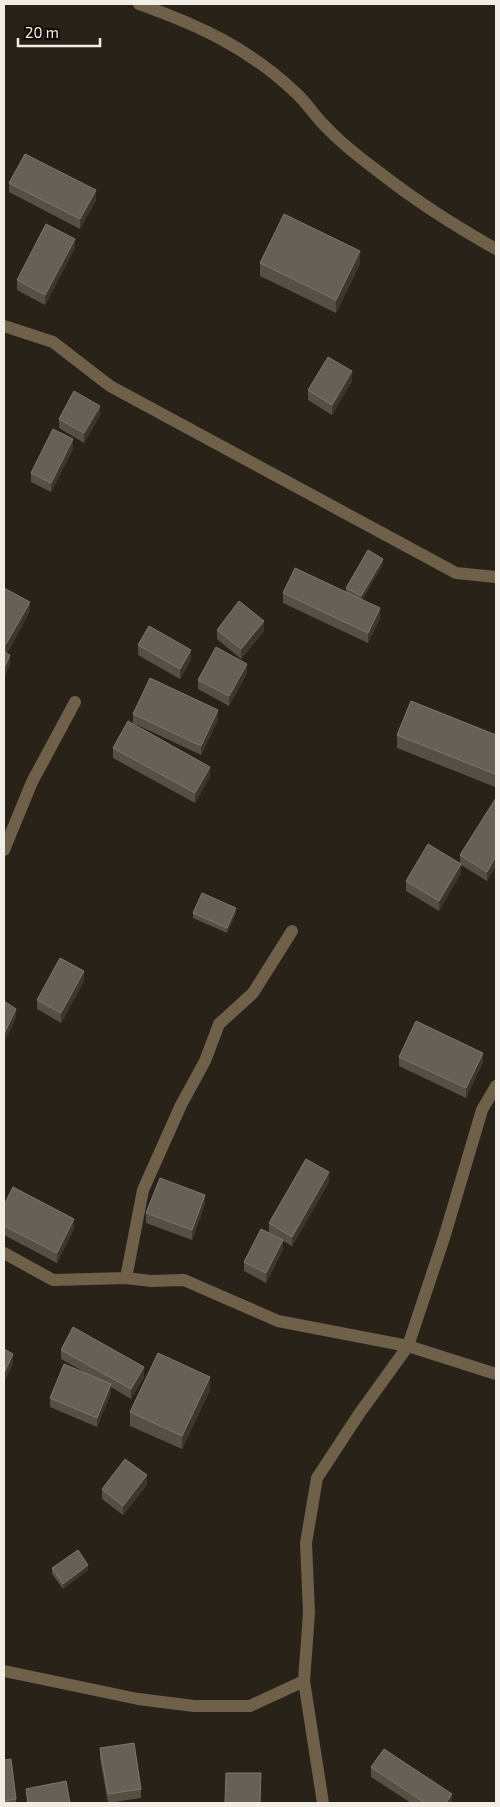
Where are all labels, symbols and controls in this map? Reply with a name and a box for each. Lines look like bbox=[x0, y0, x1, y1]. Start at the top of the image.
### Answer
scale bar bbox=[18, 15, 100, 47]
text: 20 m bbox=[25, 23, 59, 41]

